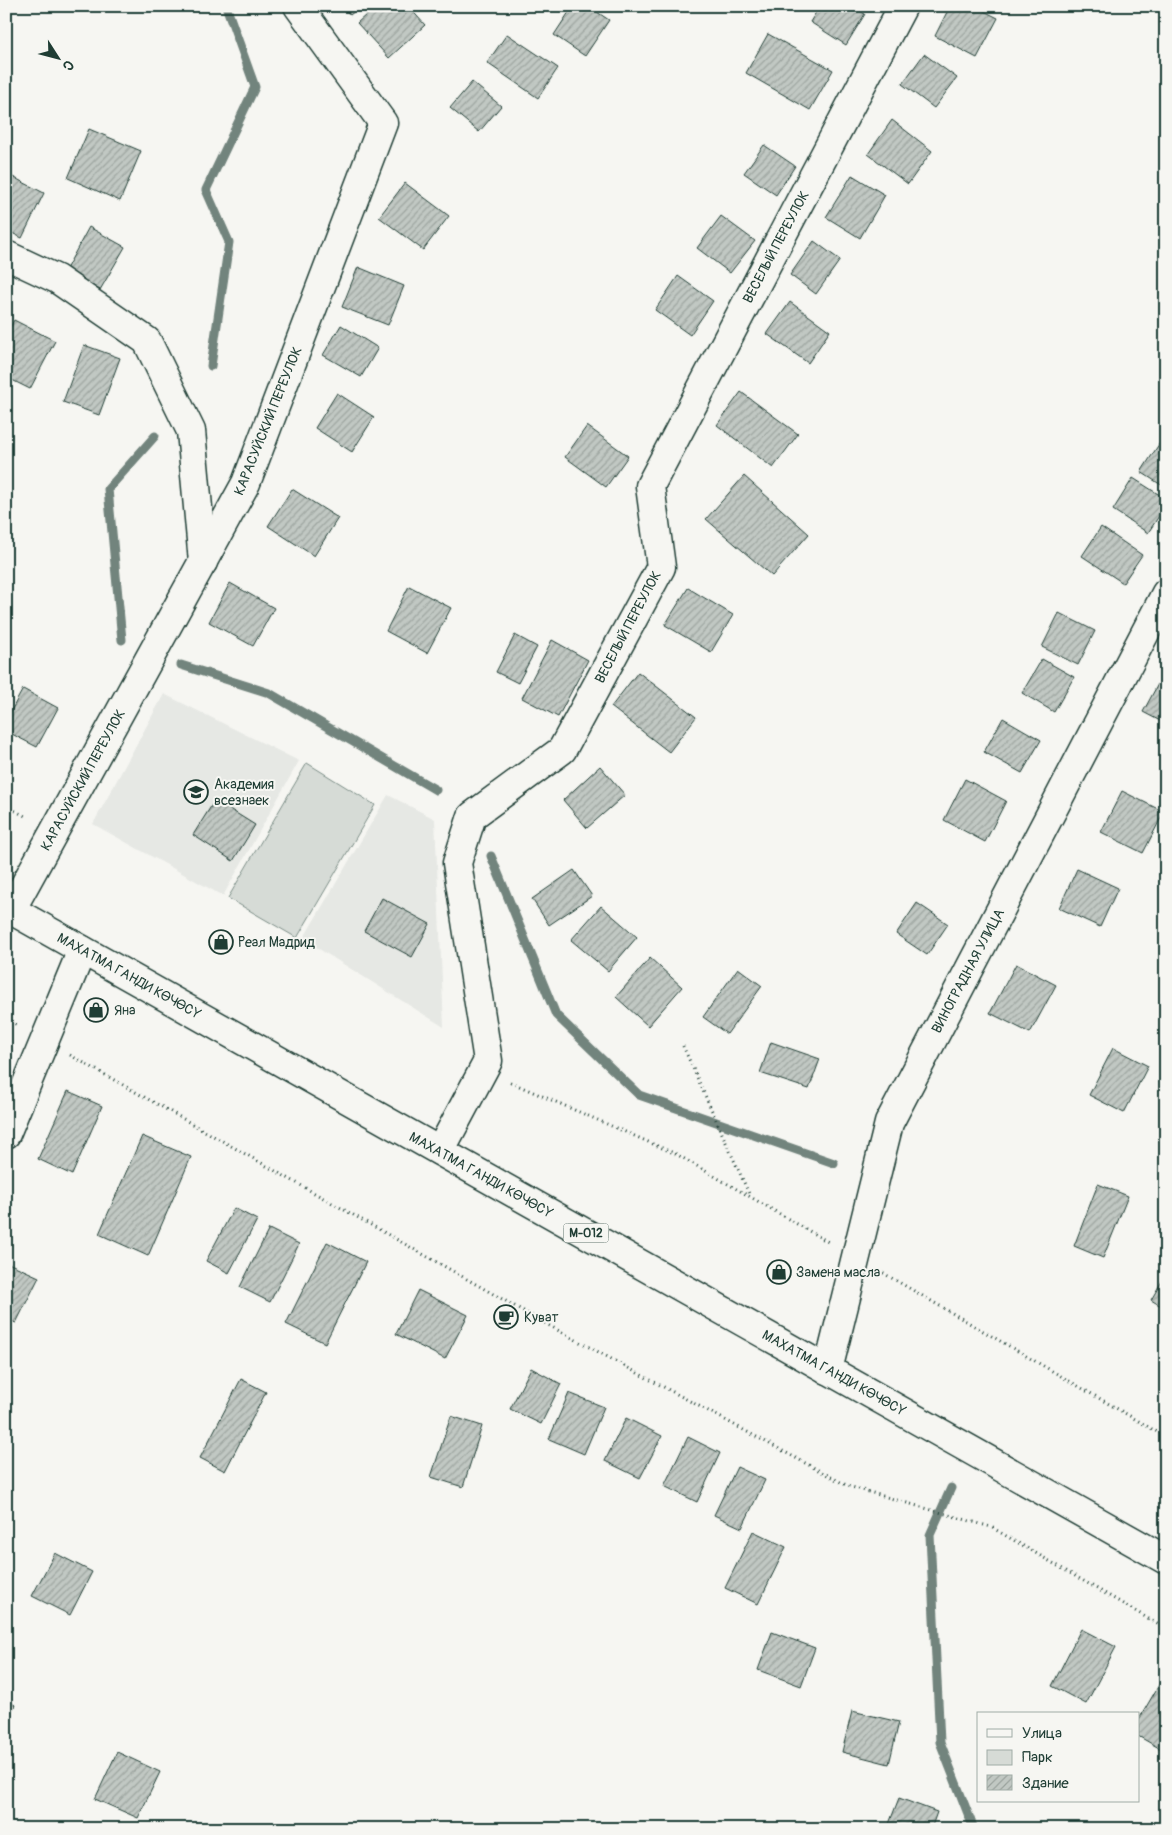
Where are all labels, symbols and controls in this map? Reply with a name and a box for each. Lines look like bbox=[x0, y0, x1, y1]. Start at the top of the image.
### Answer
north arrow bbox=[32, 32, 82, 82]
text: С bbox=[58, 57, 78, 74]
street label: ВЕСЕЛЫЙ ПЕРЕУЛОК bbox=[739, 188, 813, 306]
street label: КАРАСУЙСКИЙ ПЕРЕУЛОК bbox=[230, 344, 306, 498]
street label: ВЕСЕЛЫЙ ПЕРЕУЛОК bbox=[591, 568, 665, 686]
street label: КАРАСУЙСКИЙ ПЕРЕУЛОК bbox=[37, 706, 129, 854]
place label: Академия всезнаек bbox=[214, 776, 274, 809]
school or university icon: Академия всезнаек bbox=[183, 779, 209, 805]
street label: ВИНОГРАДНАЯ УЛИЦА bbox=[928, 906, 1008, 1036]
street label: МАХАТМА ГАНДИ КӨЧӨСҮ bbox=[54, 929, 204, 1023]
shop icon: Реал Мадрид bbox=[208, 929, 234, 955]
place label: Реал Мадрид bbox=[238, 934, 316, 951]
shop icon: Яна bbox=[83, 997, 109, 1023]
place label: Яна bbox=[114, 1002, 136, 1019]
street label: МАХАТМА ГАНДИ КӨЧӨСҮ bbox=[406, 1128, 556, 1222]
road number: М-012 bbox=[564, 1224, 608, 1242]
shop icon: Замена масла bbox=[766, 1259, 792, 1285]
place label: Замена масла bbox=[796, 1264, 880, 1281]
cafe icon: Куват bbox=[493, 1304, 519, 1330]
place label: Куват bbox=[524, 1309, 558, 1326]
street label: МАХАТМА ГАНДИ КӨЧӨСҮ bbox=[759, 1326, 909, 1420]
legend bbox=[977, 1712, 1140, 1802]
text: Улица bbox=[1022, 1724, 1062, 1743]
text: Парк bbox=[1022, 1748, 1053, 1767]
text: Здание bbox=[1022, 1774, 1069, 1793]

